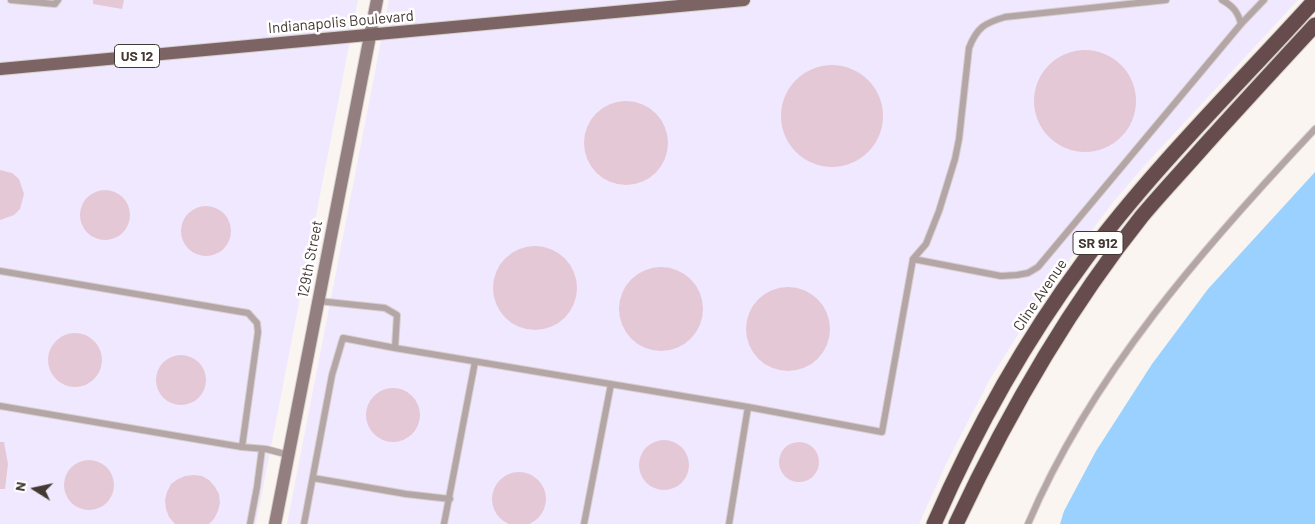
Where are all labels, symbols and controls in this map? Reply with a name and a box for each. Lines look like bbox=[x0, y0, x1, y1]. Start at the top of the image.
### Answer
street label: Indianapolis Boulevard bbox=[267, 7, 415, 37]
road number: US 12 bbox=[114, 44, 160, 68]
street label: 129th Street bbox=[294, 219, 326, 299]
road number: SR 912 bbox=[1073, 232, 1123, 254]
street label: Cline Avenue bbox=[1009, 256, 1071, 334]
north arrow bbox=[10, 464, 60, 514]
text: N bbox=[11, 480, 29, 492]

